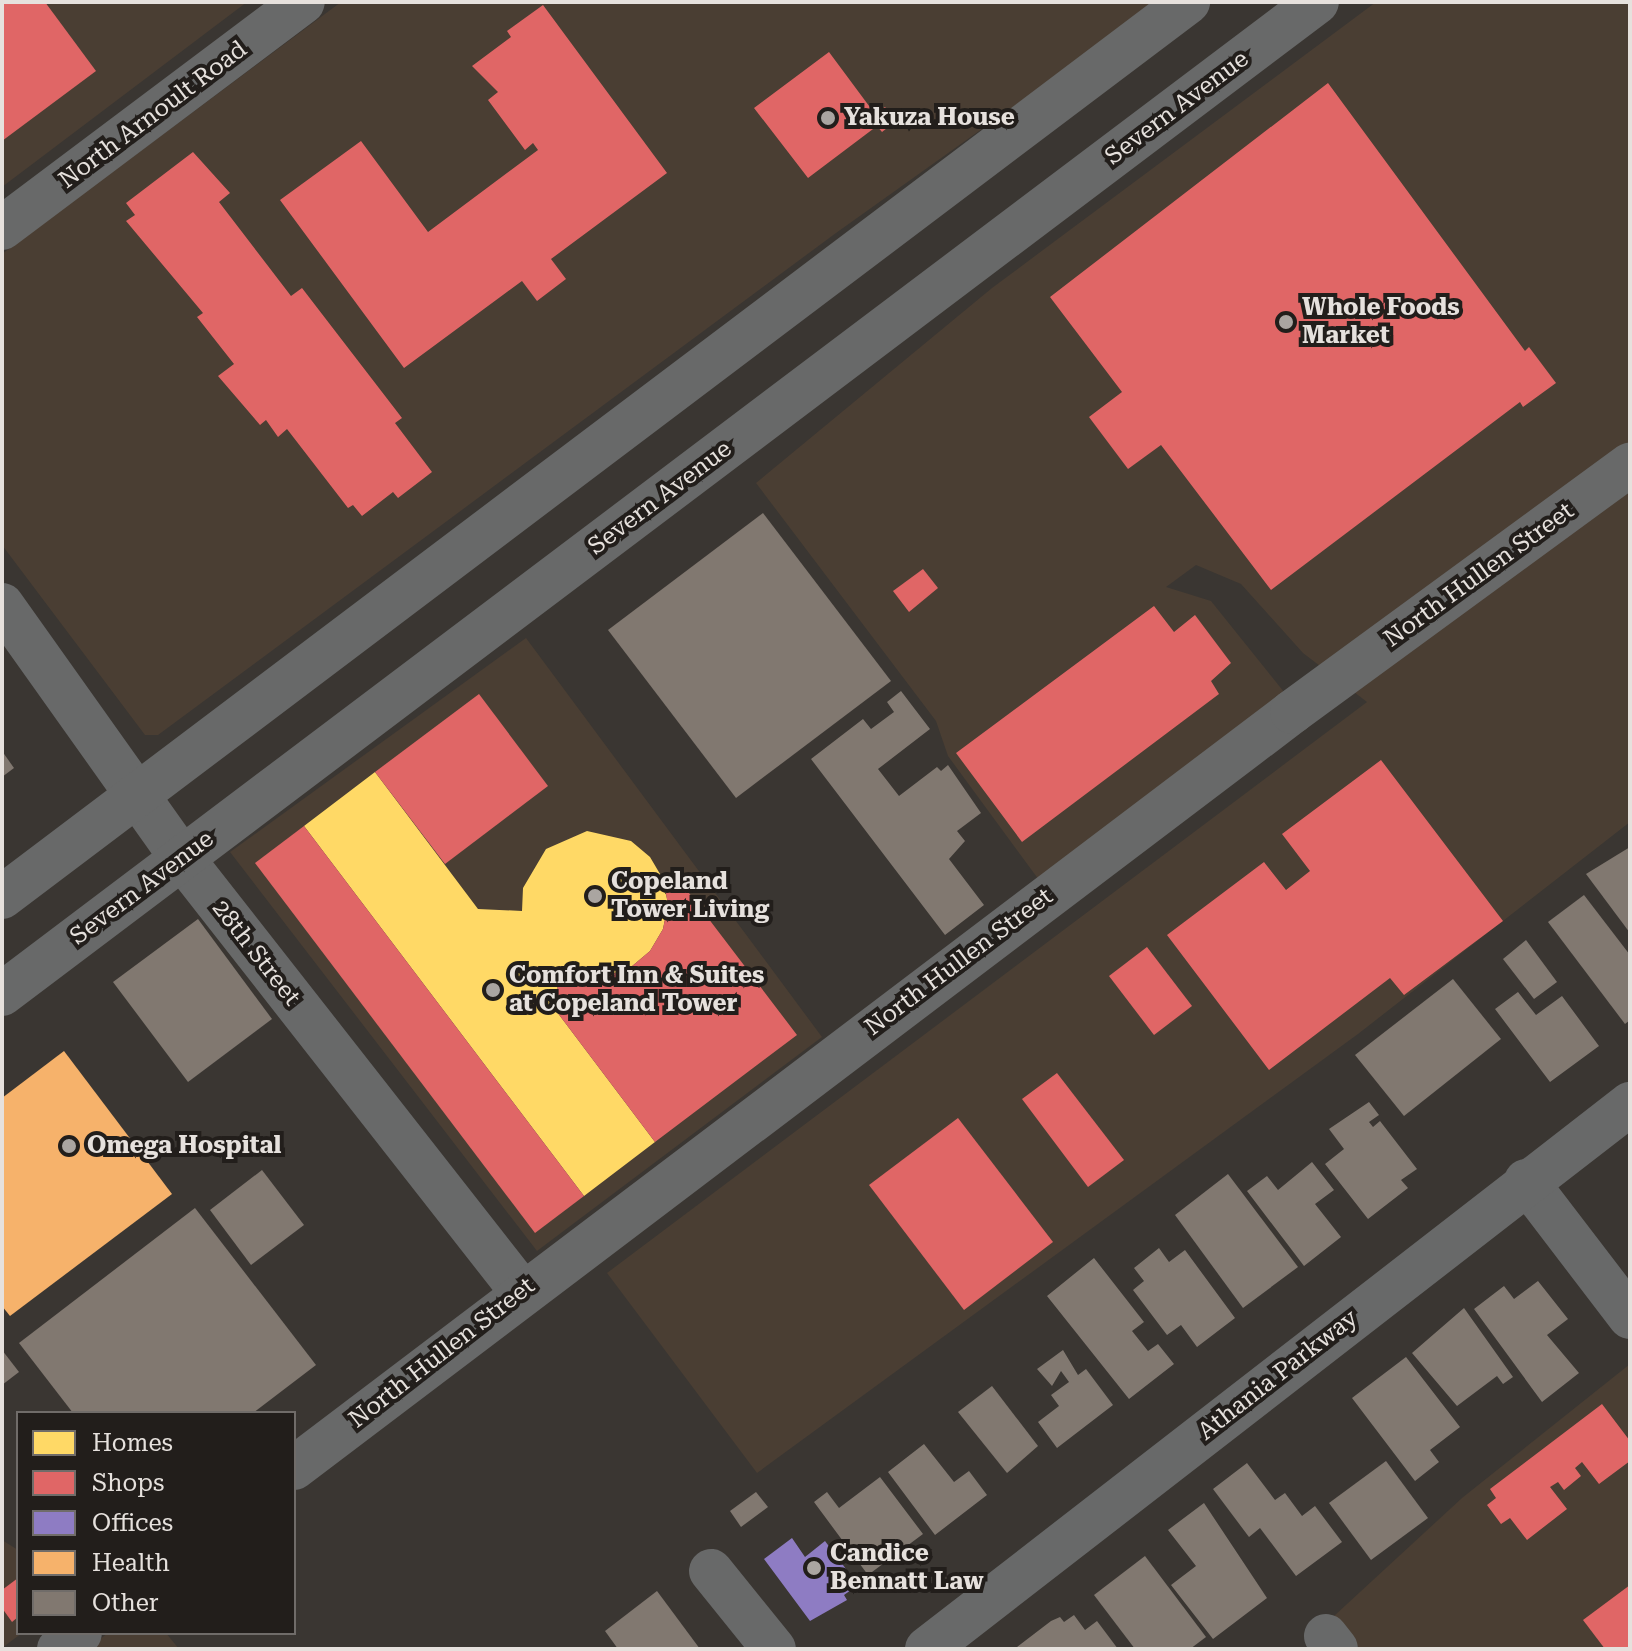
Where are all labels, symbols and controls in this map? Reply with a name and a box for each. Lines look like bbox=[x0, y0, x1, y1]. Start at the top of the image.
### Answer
street label: North Arnoult Road bbox=[53, 35, 253, 195]
street label: Severn Avenue bbox=[1100, 45, 1254, 171]
place label: Yakuza House bbox=[844, 104, 1015, 132]
marker: Yakuza House bbox=[819, 109, 837, 127]
place label: Whole Foods Market bbox=[1302, 294, 1460, 350]
marker: Whole Foods Market bbox=[1277, 313, 1295, 331]
street label: Severn Avenue bbox=[583, 435, 737, 561]
street label: North Hullen Street bbox=[1378, 496, 1580, 654]
street label: Severn Avenue bbox=[65, 825, 219, 951]
place label: Copeland Tower Living bbox=[611, 868, 769, 924]
street label: North Hullen Street bbox=[859, 882, 1059, 1042]
marker: Copeland Tower Living bbox=[586, 887, 604, 905]
street label: 28th Street bbox=[206, 894, 306, 1012]
place label: Comfort Inn & Suites at Copeland Tower bbox=[509, 962, 764, 1018]
marker: Comfort Inn & Suites at Copeland Tower bbox=[484, 981, 502, 999]
place label: Omega Hospital bbox=[87, 1132, 281, 1160]
marker: Omega Hospital bbox=[58, 1135, 80, 1157]
street label: North Hullen Street bbox=[343, 1272, 541, 1434]
street label: Athania Parkway bbox=[1192, 1304, 1364, 1446]
legend bbox=[16, 1411, 296, 1635]
text: Homes bbox=[92, 1429, 173, 1457]
text: Shops bbox=[92, 1469, 164, 1497]
text: Offices bbox=[92, 1509, 173, 1537]
place label: Candice Bennatt Law bbox=[830, 1540, 984, 1596]
text: Health bbox=[92, 1549, 170, 1577]
marker: Candice Bennatt Law bbox=[805, 1559, 823, 1577]
text: Other bbox=[92, 1589, 159, 1617]

